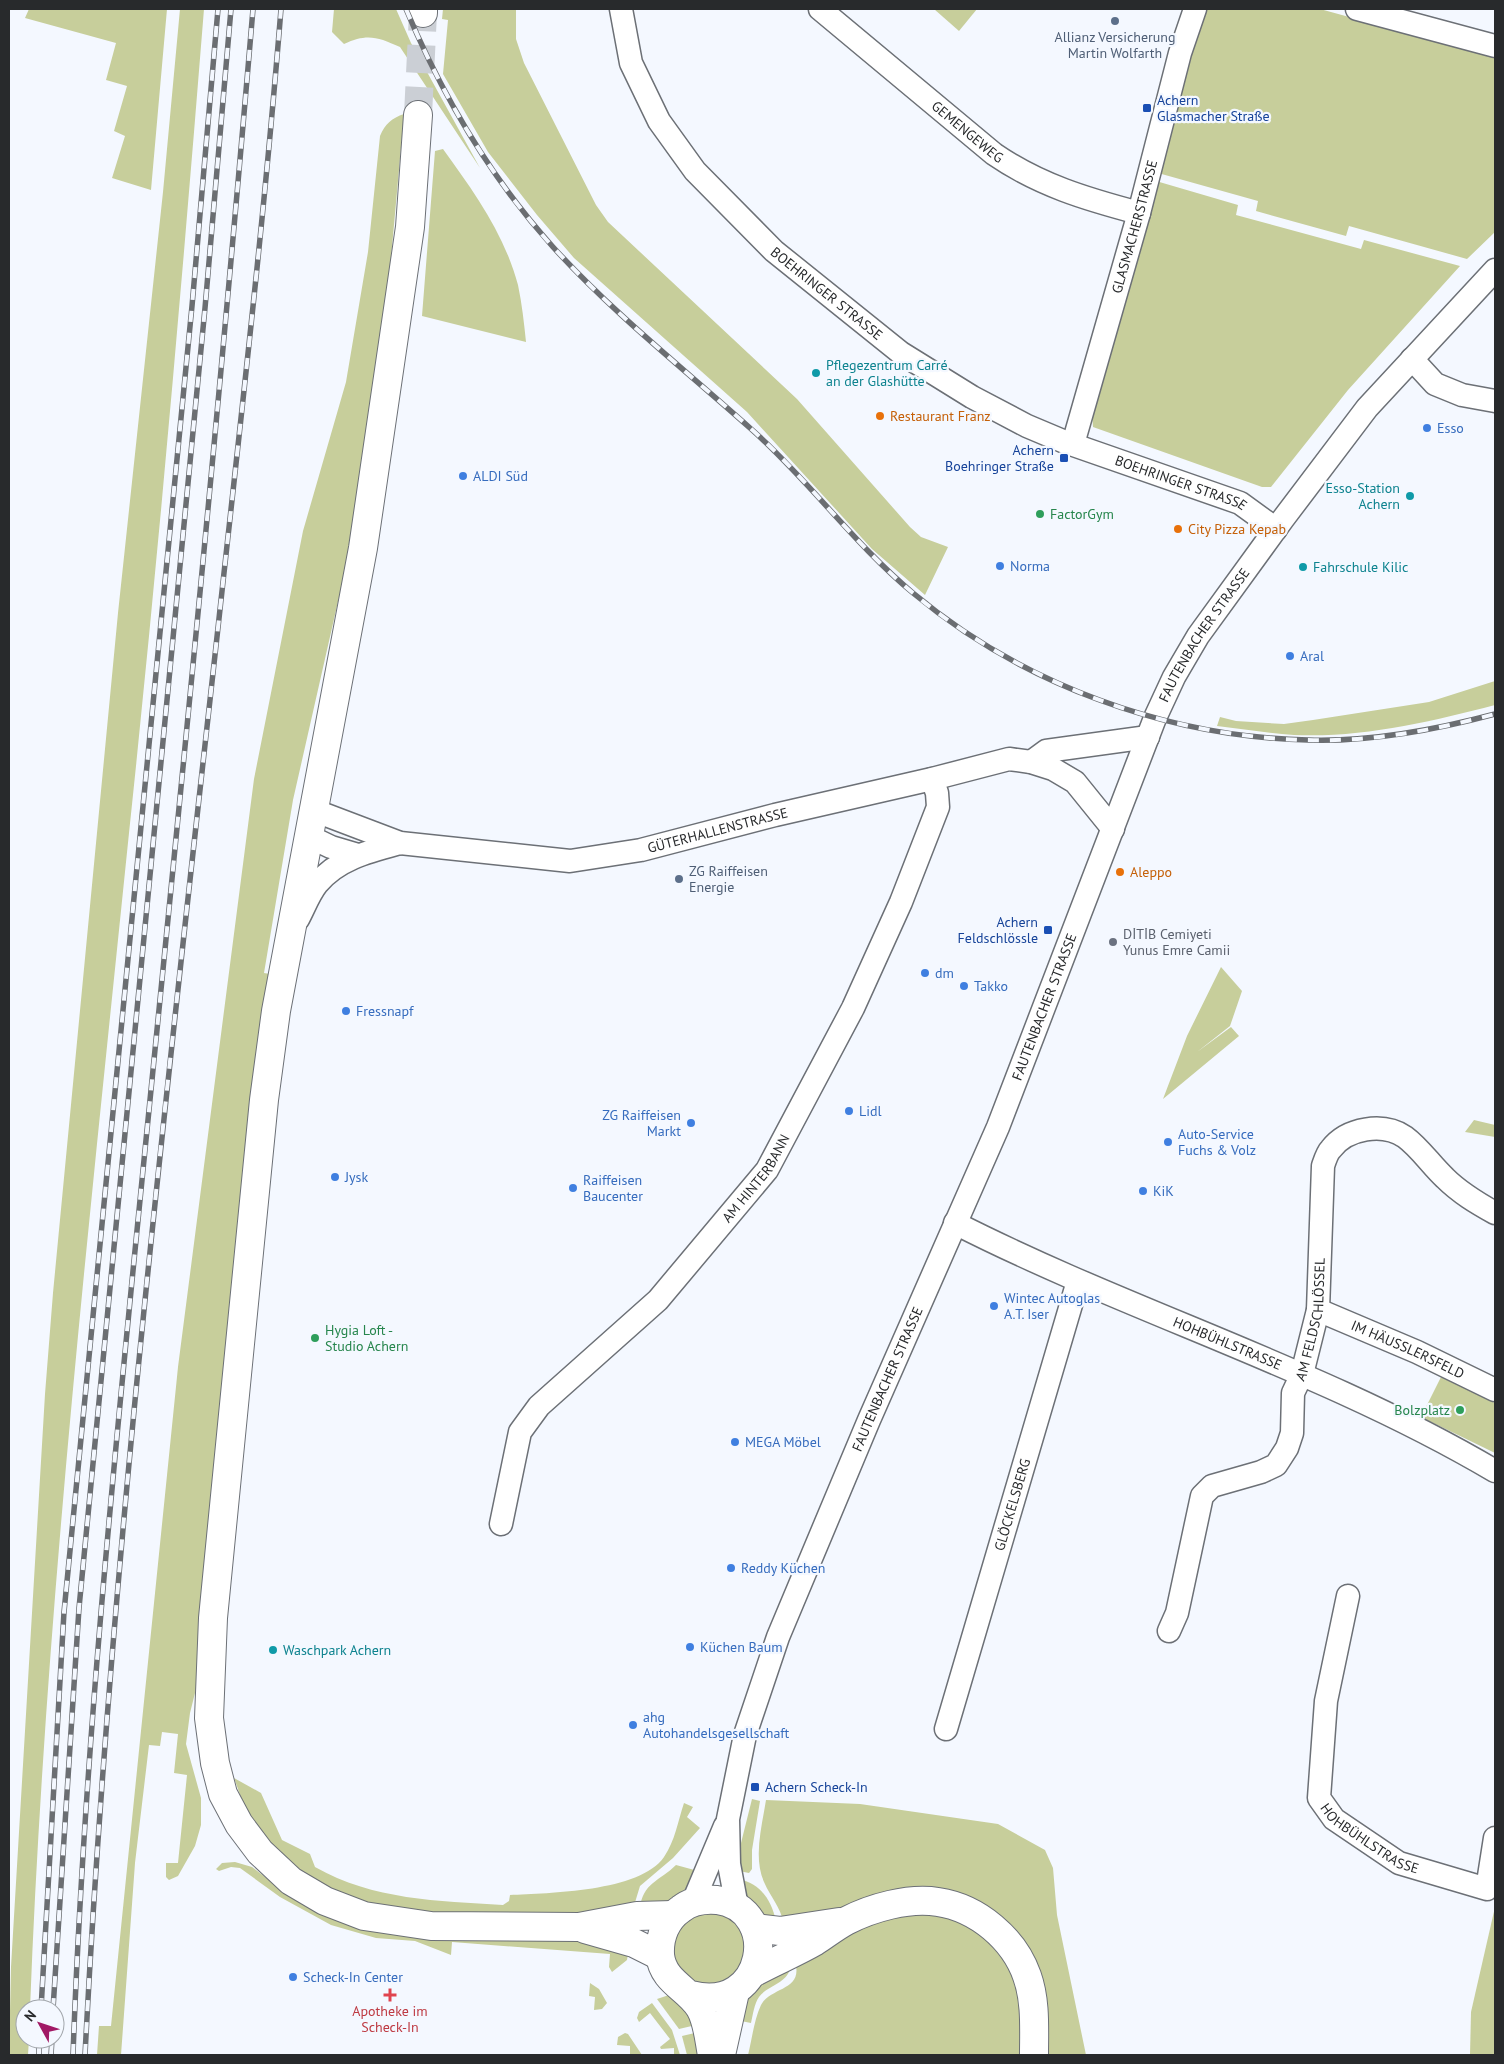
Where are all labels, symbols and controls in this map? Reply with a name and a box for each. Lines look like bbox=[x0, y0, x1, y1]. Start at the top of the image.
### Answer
marker: Allianz Versicherung Martin Wolfarth bbox=[1109, 15, 1121, 27]
place label: Allianz Versicherung Martin Wolfarth bbox=[1054, 28, 1176, 62]
place label: Achern Glasmacher Straße bbox=[1157, 91, 1270, 125]
street label: GEMENGEWEG bbox=[928, 97, 1007, 167]
marker: Achern Glasmacher Straße bbox=[1141, 102, 1153, 114]
street label: GLASMACHERSTRASSE bbox=[1108, 158, 1161, 295]
street label: BOEHRINGER STRASSE bbox=[767, 243, 886, 344]
place label: Pflegezentrum Carré an der Glashütte bbox=[826, 356, 948, 390]
marker: Pflegezentrum Carré an der Glashütte bbox=[810, 367, 822, 379]
place label: Restaurant Franz bbox=[890, 407, 991, 425]
marker: Restaurant Franz bbox=[874, 410, 886, 422]
place label: Esso bbox=[1437, 419, 1464, 437]
marker: Esso bbox=[1421, 422, 1433, 434]
place label: Achern Boehringer Straße bbox=[945, 441, 1054, 475]
street label: BOEHRINGER STRASSE bbox=[1113, 451, 1251, 514]
marker: Achern Boehringer Straße bbox=[1058, 452, 1070, 464]
place label: ALDI Süd bbox=[473, 467, 528, 485]
marker: ALDI Süd bbox=[457, 470, 469, 482]
place label: Esso-Station Achern bbox=[1325, 479, 1400, 513]
marker: Esso-Station Achern bbox=[1404, 490, 1416, 502]
place label: FactorGym bbox=[1050, 505, 1114, 523]
marker: FactorGym bbox=[1034, 508, 1046, 520]
place label: City Pizza Kepab bbox=[1188, 520, 1286, 538]
marker: City Pizza Kepab bbox=[1172, 523, 1184, 535]
place label: Norma bbox=[1010, 557, 1050, 575]
place label: Fahrschule Kilic bbox=[1313, 558, 1408, 576]
marker: Norma bbox=[994, 560, 1006, 572]
marker: Fahrschule Kilic bbox=[1297, 561, 1309, 573]
street label: FAUTENBACHER STRASSE bbox=[1155, 564, 1253, 705]
place label: Aral bbox=[1300, 647, 1324, 665]
marker: Aral bbox=[1284, 650, 1296, 662]
street label: GÜTERHALLENSTRASSE bbox=[646, 803, 789, 857]
place label: ZG Raiffeisen Energie bbox=[689, 862, 768, 896]
place label: Aleppo bbox=[1130, 863, 1172, 881]
marker: Aleppo bbox=[1114, 866, 1126, 878]
marker: ZG Raiffeisen Energie bbox=[673, 873, 685, 885]
place label: Achern Feldschlössle bbox=[958, 913, 1038, 947]
marker: Achern Feldschlössle bbox=[1042, 924, 1054, 936]
place label: DİTİB Cemiyeti Yunus Emre Camii bbox=[1123, 925, 1230, 959]
street label: FAUTENBACHER STRASSE bbox=[1008, 931, 1081, 1083]
marker: DİTİB Cemiyeti Yunus Emre Camii bbox=[1107, 936, 1119, 948]
place label: dm bbox=[935, 964, 954, 982]
marker: dm bbox=[919, 967, 931, 979]
place label: Takko bbox=[974, 977, 1008, 995]
marker: Takko bbox=[958, 980, 970, 992]
place label: Fressnapf bbox=[356, 1002, 414, 1020]
marker: Fressnapf bbox=[340, 1005, 352, 1017]
place label: Lidl bbox=[859, 1102, 882, 1120]
marker: Lidl bbox=[843, 1105, 855, 1117]
place label: ZG Raiffeisen Markt bbox=[602, 1106, 681, 1140]
marker: ZG Raiffeisen Markt bbox=[685, 1117, 697, 1129]
place label: Auto-Service Fuchs & Volz bbox=[1178, 1125, 1256, 1159]
street label: AM HINTERBANN bbox=[718, 1131, 793, 1226]
marker: Auto-Service Fuchs & Volz bbox=[1162, 1136, 1174, 1148]
place label: Jysk bbox=[344, 1168, 368, 1186]
marker: Jysk bbox=[329, 1171, 341, 1183]
place label: Raiffeisen Baucenter bbox=[583, 1171, 643, 1205]
marker: Raiffeisen Baucenter bbox=[567, 1182, 579, 1194]
place label: KiK bbox=[1153, 1182, 1174, 1200]
marker: KiK bbox=[1137, 1185, 1149, 1197]
street label: AM FELDSCHLÖSSEL bbox=[1291, 1257, 1329, 1384]
place label: Wintec Autoglas A.T. Iser bbox=[1004, 1289, 1100, 1323]
marker: Wintec Autoglas A.T. Iser bbox=[988, 1300, 1000, 1312]
street label: FAUTENBACHER STRASSE bbox=[848, 1304, 927, 1454]
street label: HOHBÜHLSTRASSE bbox=[1171, 1312, 1285, 1374]
street label: IM HÄUSSLERSFELD bbox=[1348, 1316, 1467, 1383]
place label: Hygia Loft - Studio Achern bbox=[325, 1321, 408, 1355]
marker: Hygia Loft - Studio Achern bbox=[309, 1332, 321, 1344]
place label: Bolzplatz bbox=[1394, 1401, 1450, 1419]
marker: Bolzplatz bbox=[1454, 1404, 1466, 1416]
place label: MEGA Möbel bbox=[745, 1433, 821, 1451]
marker: MEGA Möbel bbox=[729, 1436, 741, 1448]
street label: GLÖCKELSBERG bbox=[990, 1456, 1034, 1553]
place label: Reddy Küchen bbox=[741, 1559, 825, 1577]
marker: Reddy Küchen bbox=[725, 1562, 737, 1574]
place label: Küchen Baum bbox=[700, 1638, 783, 1656]
place label: Waschpark Achern bbox=[283, 1641, 391, 1659]
marker: Küchen Baum bbox=[684, 1641, 696, 1653]
marker: Waschpark Achern bbox=[267, 1644, 279, 1656]
place label: ahg Autohandelsgesellschaft bbox=[643, 1708, 790, 1742]
marker: ahg Autohandelsgesellschaft bbox=[627, 1719, 639, 1731]
place label: Achern Scheck-In bbox=[765, 1778, 868, 1796]
marker: Achern Scheck-In bbox=[749, 1781, 761, 1793]
street label: HOHBÜHLSTRASSE bbox=[1317, 1800, 1421, 1877]
place label: Scheck-In Center bbox=[303, 1968, 403, 1986]
marker: Scheck-In Center bbox=[287, 1971, 299, 1983]
marker: Apotheke im Scheck-In bbox=[384, 1989, 396, 2001]
north arrow bbox=[15, 1999, 65, 2049]
place label: Apotheke im Scheck-In bbox=[352, 2002, 428, 2036]
text: N bbox=[20, 2006, 40, 2025]

